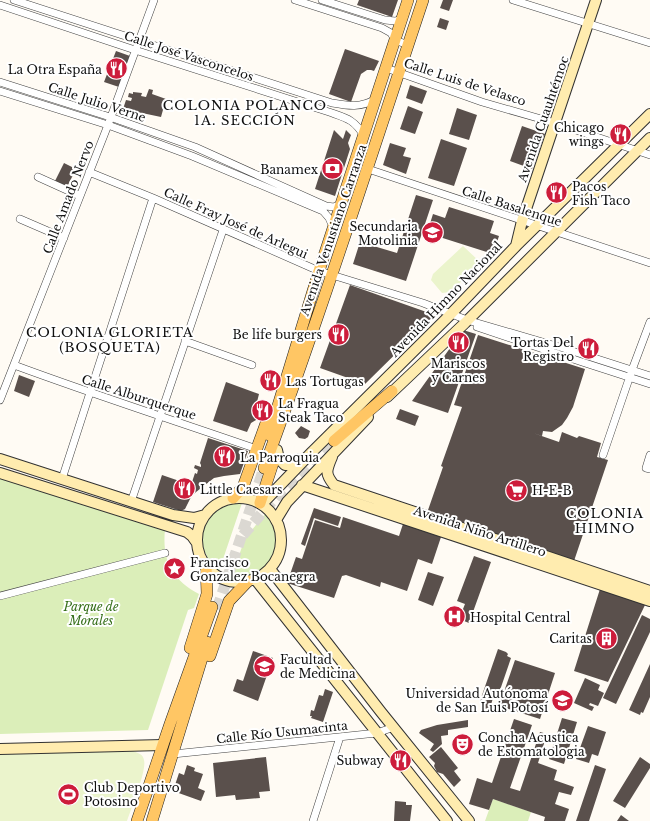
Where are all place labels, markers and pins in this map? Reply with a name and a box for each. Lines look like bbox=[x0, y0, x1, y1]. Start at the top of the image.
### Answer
restaurant icon: La Otra España bbox=[104, 56, 130, 82]
place label: La Otra España bbox=[8, 62, 102, 77]
place label: Chicago wings bbox=[554, 120, 604, 149]
restaurant icon: Chicago wings bbox=[607, 121, 633, 147]
bank icon: Banamex bbox=[320, 156, 346, 182]
place label: Banamex bbox=[260, 162, 319, 177]
place label: Pacos Fish Taco bbox=[572, 179, 630, 208]
restaurant icon: Pacos Fish Taco bbox=[544, 180, 570, 206]
place label: Secundaria Motolinia bbox=[349, 219, 418, 248]
school or university icon: Secundaria Motolinia bbox=[420, 220, 446, 246]
restaurant icon: Be life burgers bbox=[325, 321, 351, 347]
place label: Be life burgers bbox=[233, 327, 322, 342]
restaurant icon: Mariscos y Carnes bbox=[445, 329, 471, 355]
place label: Tortas Del Registro bbox=[511, 335, 574, 364]
restaurant icon: Tortas Del Registro bbox=[576, 336, 602, 362]
place label: Mariscos y Carnes bbox=[431, 356, 485, 385]
restaurant icon: Las Tortugas bbox=[258, 368, 284, 394]
place label: Las Tortugas bbox=[286, 374, 364, 389]
place label: La Fragua Steak Taco bbox=[278, 396, 344, 425]
restaurant icon: La Fragua Steak Taco bbox=[249, 397, 275, 423]
restaurant icon: La Parroquia bbox=[211, 444, 237, 470]
place label: La Parroquia bbox=[240, 450, 320, 465]
restaurant icon: Little Caesars bbox=[172, 476, 198, 502]
supermarket icon: H-E-B bbox=[503, 477, 529, 503]
place label: Little Caesars bbox=[200, 482, 283, 497]
place label: H-E-B bbox=[532, 483, 572, 498]
place label: Francisco Gonzalez Bocanegra bbox=[190, 555, 316, 584]
place icon: Francisco Gonzalez Bocanegra bbox=[161, 556, 187, 582]
hospital icon: Hospital Central bbox=[441, 604, 467, 630]
place label: Hospital Central bbox=[470, 610, 571, 625]
building icon: Caritas bbox=[594, 625, 620, 651]
place label: Caritas bbox=[549, 631, 592, 646]
place label: Facultad de Medicina bbox=[280, 652, 356, 681]
school or university icon: Facultad de Medicina bbox=[252, 653, 278, 679]
place label: Universidad Autónoma de San Luis Potosí bbox=[406, 686, 549, 715]
school or university icon: Universidad Autónoma de San Luis Potosí bbox=[550, 687, 576, 713]
place label: Concha Acustica de Estomatologia bbox=[478, 730, 585, 759]
theatre icon: Concha Acustica de Estomatologia bbox=[450, 731, 476, 757]
restaurant icon: Subway bbox=[387, 747, 413, 773]
place label: Subway bbox=[336, 753, 384, 768]
place label: Club Deportivo Potosino bbox=[84, 780, 180, 809]
sports icon: Club Deportivo Potosino bbox=[55, 781, 81, 807]

